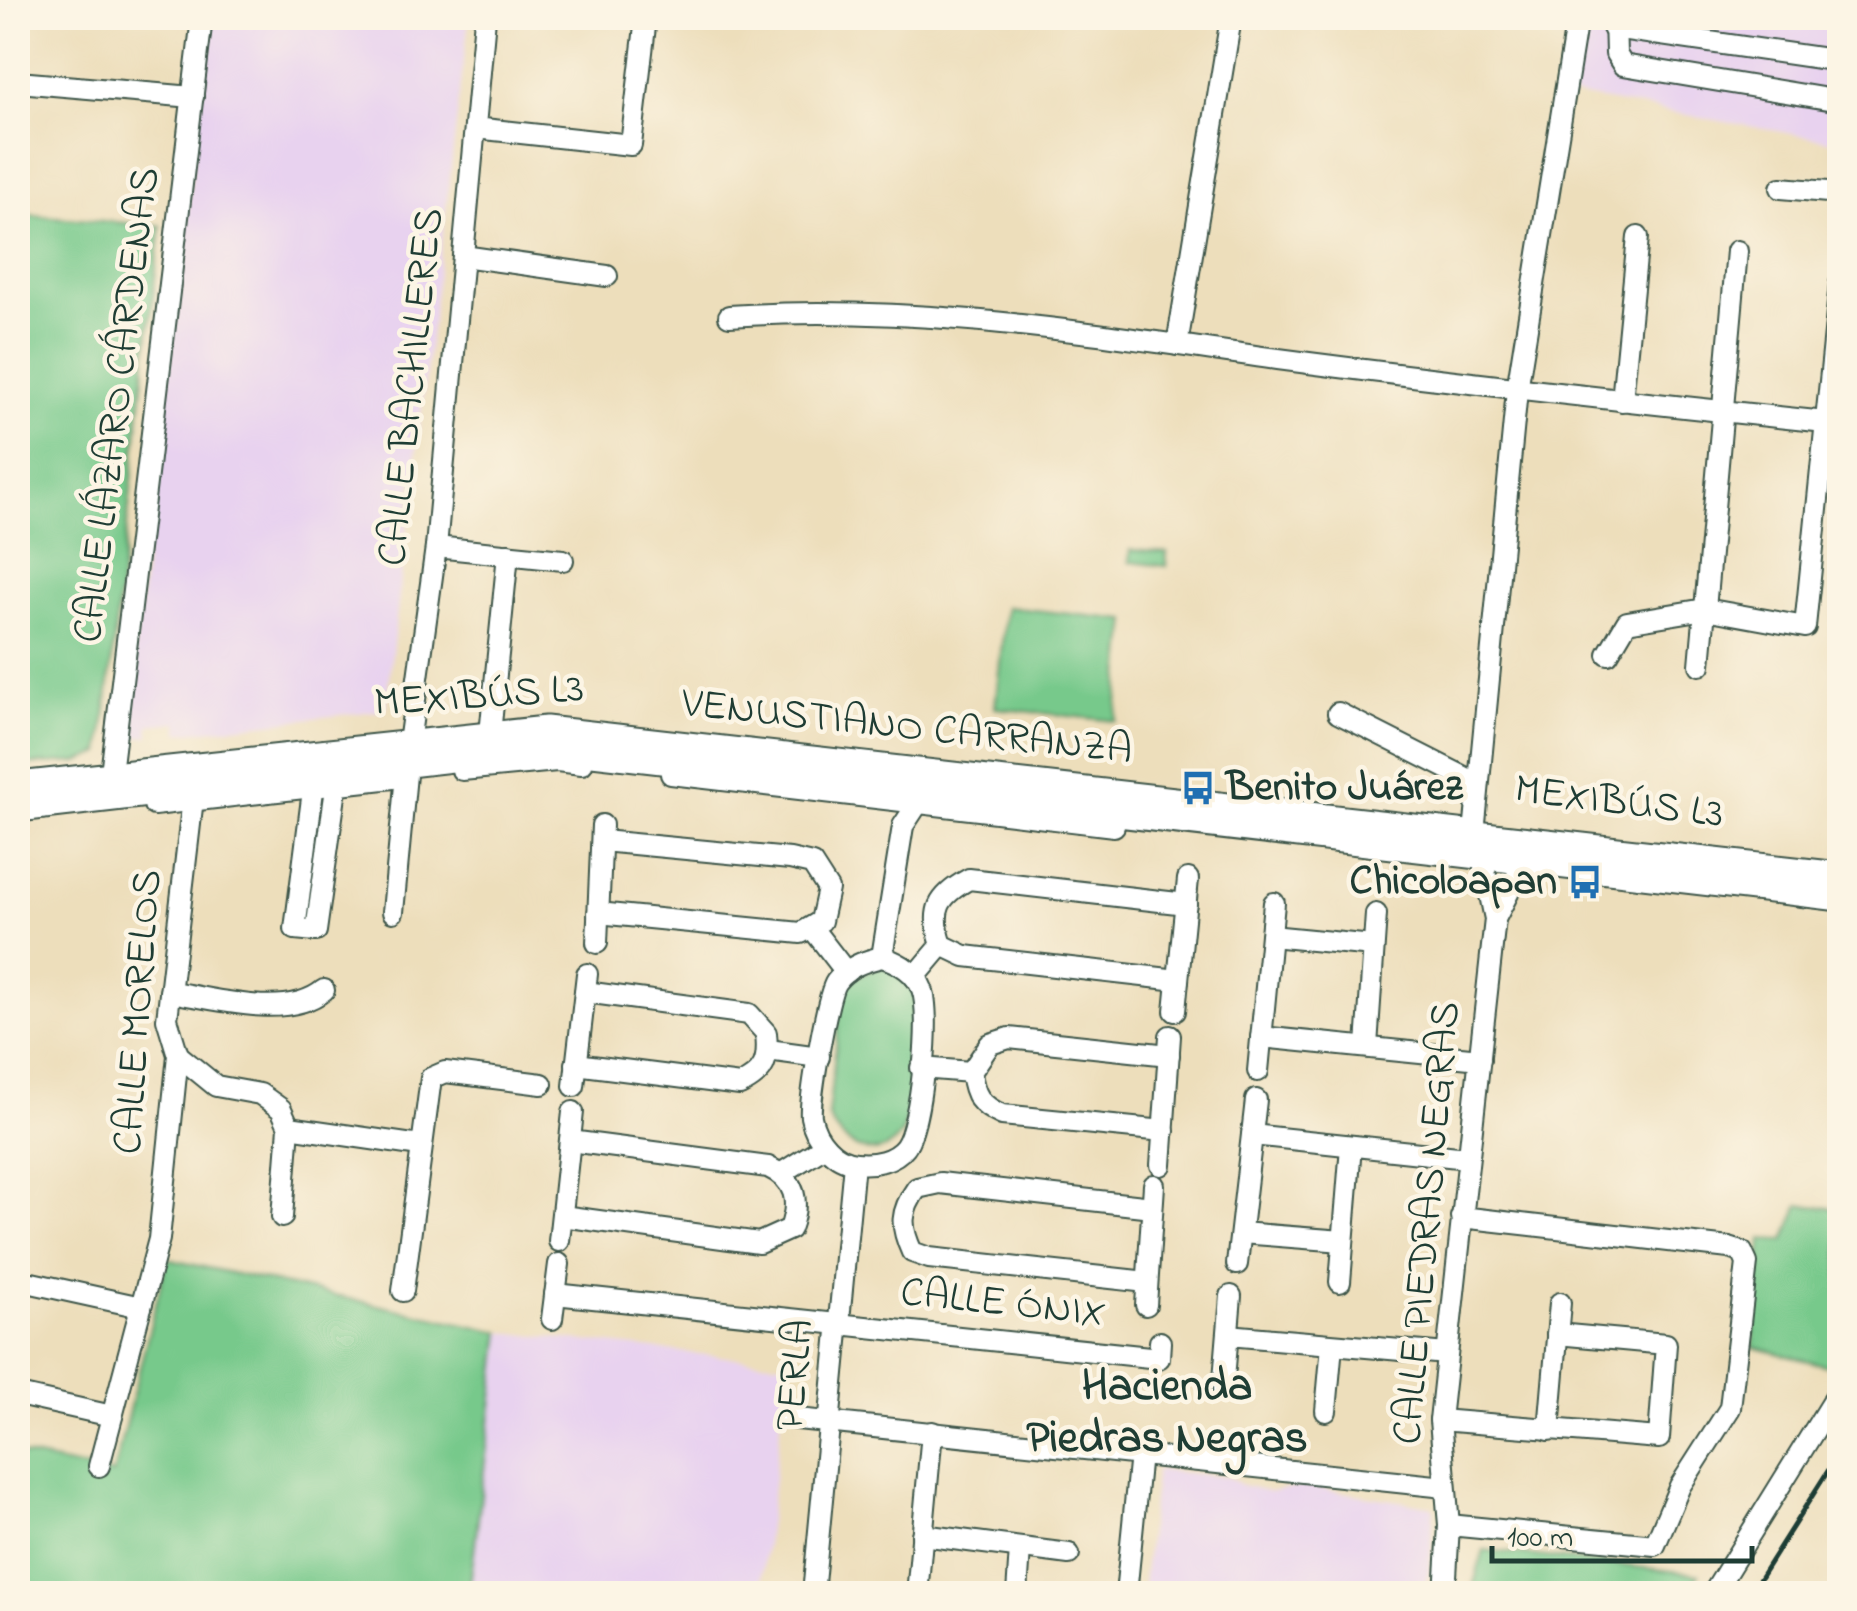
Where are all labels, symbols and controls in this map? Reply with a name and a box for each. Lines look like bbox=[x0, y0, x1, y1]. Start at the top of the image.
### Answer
street label: CALLE LÁZARO CÁRDENAS bbox=[59, 164, 177, 646]
street label: CALLE BACHILLERES bbox=[363, 205, 461, 569]
street label: MEXIBÚS L3 bbox=[372, 659, 586, 735]
street label: VENUSTIANO CARRANZA bbox=[678, 674, 1135, 782]
place label: Benito Juárez bbox=[1224, 758, 1464, 819]
street label: MEXIBÚS L3 bbox=[1511, 760, 1727, 846]
bus stop icon: Benito Juárez bbox=[1179, 769, 1217, 807]
place label: Chicoloapan bbox=[1349, 852, 1557, 913]
bus stop icon: Chicoloapan bbox=[1566, 863, 1604, 901]
street label: CALLE MORELOS bbox=[99, 868, 179, 1156]
street label: CALLE PIEDRAS NEGRAS bbox=[1378, 999, 1478, 1447]
street label: CALLE ÓNIX bbox=[897, 1263, 1109, 1345]
street label: PERLA bbox=[761, 1317, 831, 1433]
district label: Hacienda Piedras Negras bbox=[1026, 1355, 1308, 1475]
scale bar bbox=[1492, 1501, 1752, 1563]
text: 100 m bbox=[1507, 1517, 1573, 1561]

